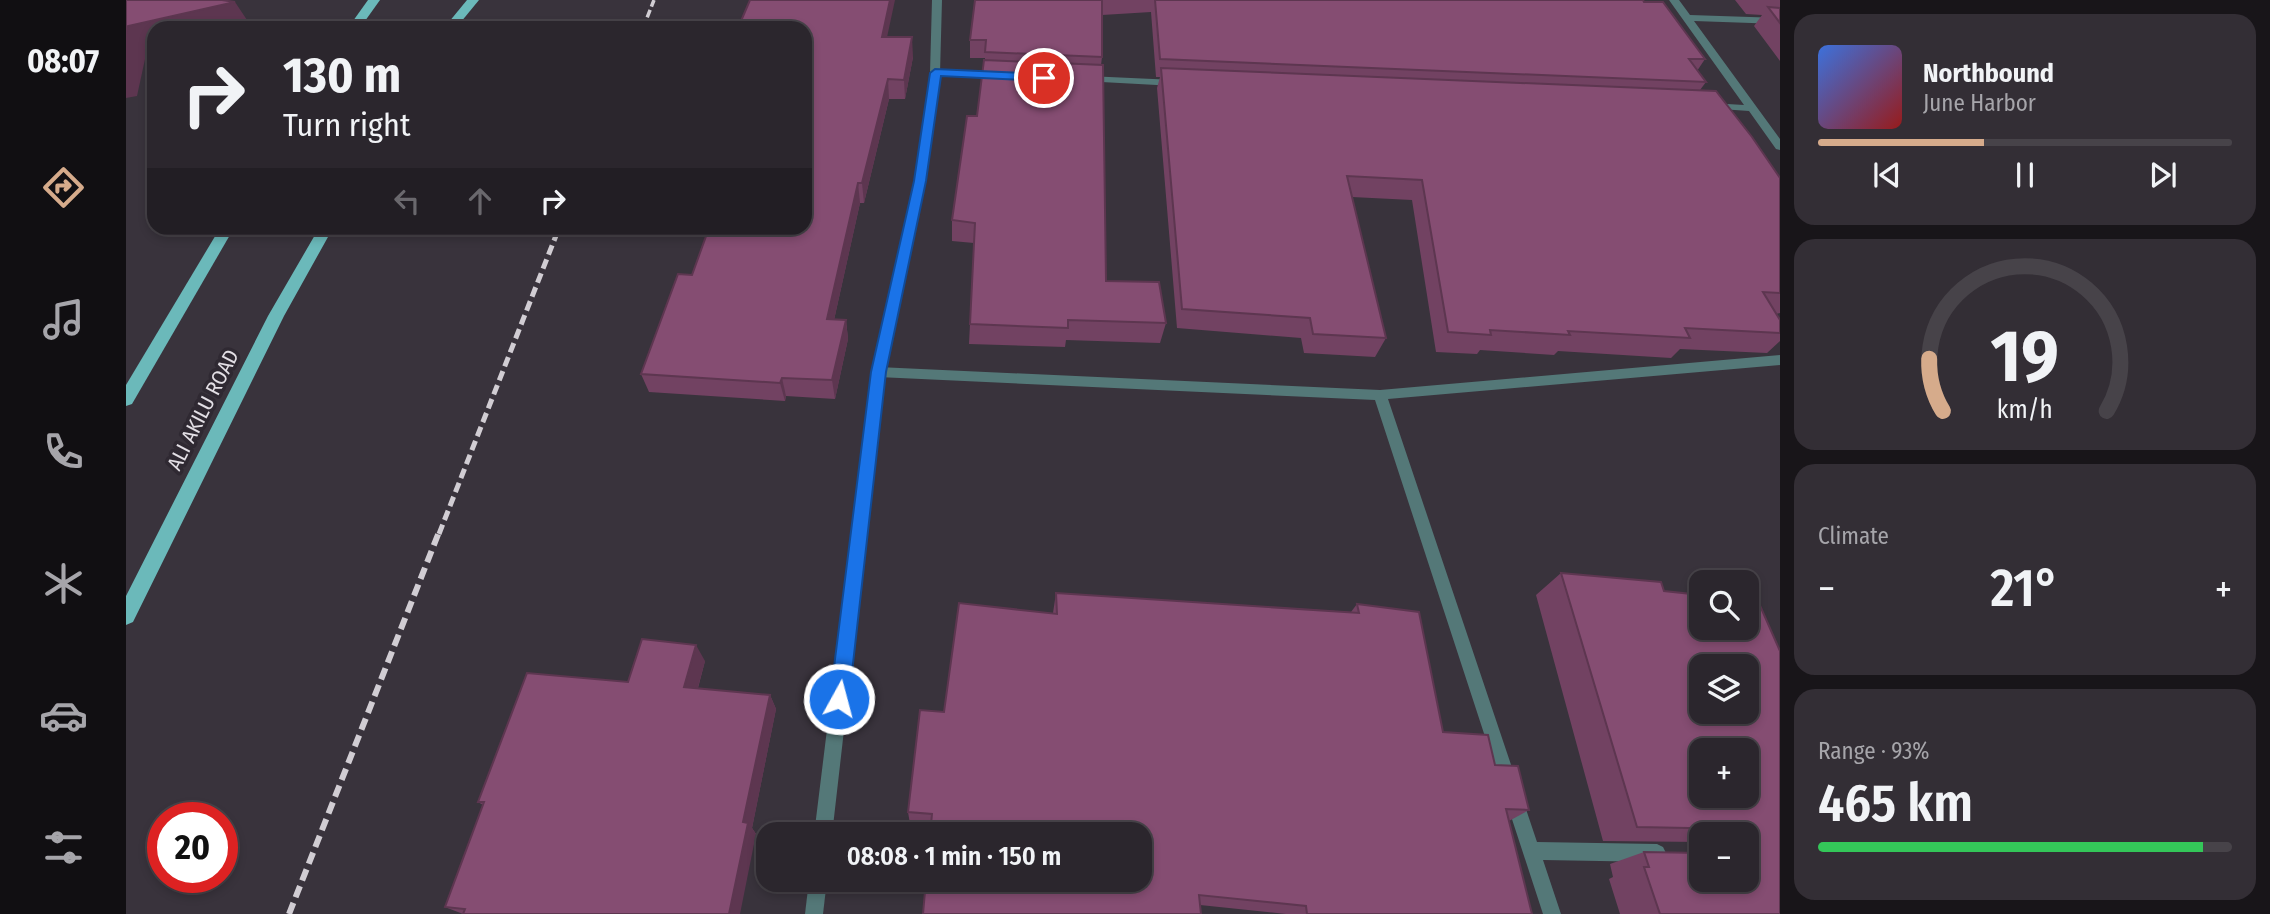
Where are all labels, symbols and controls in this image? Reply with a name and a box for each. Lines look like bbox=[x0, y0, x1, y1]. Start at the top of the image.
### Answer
text: 08:07 bbox=[27, 42, 99, 80]
text: 130 m bbox=[283, 46, 401, 105]
pin bbox=[1014, 48, 1074, 108]
icon: right bbox=[168, 49, 259, 140]
text: Northbound bbox=[1923, 58, 2054, 89]
icon: arrive bbox=[1025, 59, 1063, 97]
text: June Harbor bbox=[1923, 89, 2036, 117]
text: Turn right bbox=[283, 106, 410, 144]
icon: previous bbox=[1868, 156, 1906, 194]
icon: pause bbox=[2006, 156, 2044, 194]
icon: next bbox=[2144, 156, 2182, 194]
icon: directions bbox=[39, 163, 88, 212]
icon: left bbox=[388, 182, 426, 220]
icon: ahead bbox=[461, 182, 499, 220]
icon: right bbox=[534, 182, 572, 220]
icon: music bbox=[39, 295, 88, 344]
text: 19 bbox=[1991, 313, 2059, 400]
street label: ALI AKILU ROAD bbox=[161, 345, 245, 475]
text: km/h bbox=[1997, 394, 2053, 424]
icon: phone bbox=[39, 427, 88, 476]
text: Climate bbox=[1818, 522, 1889, 550]
text: 21° bbox=[1990, 557, 2059, 620]
icon: climate bbox=[39, 559, 88, 608]
text: − bbox=[1818, 566, 1835, 612]
text: + bbox=[2215, 566, 2232, 612]
map controls bbox=[1689, 570, 1759, 892]
button: search bbox=[1689, 570, 1759, 640]
button: layers bbox=[1689, 654, 1759, 724]
position arrow bbox=[802, 662, 876, 736]
icon: car bbox=[39, 691, 88, 740]
text: Range · 93% bbox=[1818, 737, 1929, 765]
button: + bbox=[1689, 738, 1759, 808]
text: 465 km bbox=[1818, 772, 1973, 835]
speed limit sign: 20 bbox=[147, 802, 238, 893]
button: − bbox=[1689, 822, 1759, 892]
icon: filters bbox=[39, 823, 88, 872]
text: 08:08 · 1 min · 150 m bbox=[847, 841, 1061, 872]

